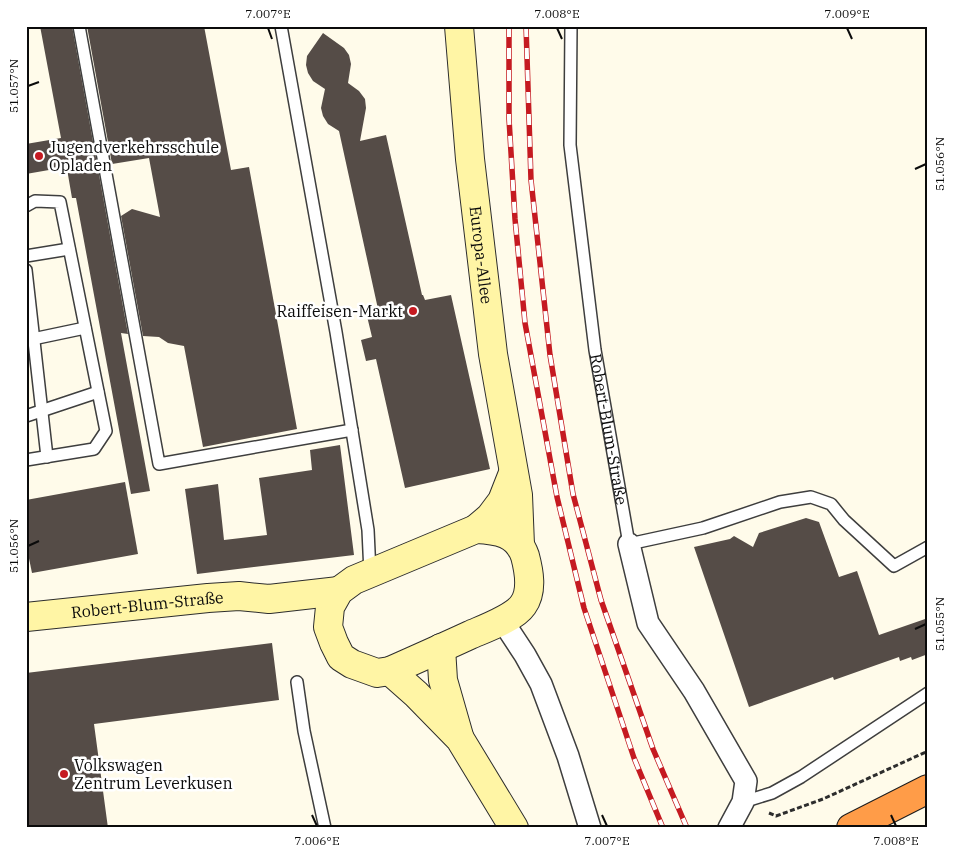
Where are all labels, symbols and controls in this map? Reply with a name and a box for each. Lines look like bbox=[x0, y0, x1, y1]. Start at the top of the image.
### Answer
text: 7.007°E bbox=[245, 6, 291, 21]
text: 7.008°E bbox=[534, 6, 580, 21]
text: 7.009°E bbox=[824, 6, 870, 21]
text: 51.057°N bbox=[6, 59, 21, 113]
place label: Jugendverkehrsschule Opladen bbox=[49, 137, 219, 175]
text: 51.056°N bbox=[932, 137, 947, 191]
marker: Jugendverkehrsschule Opladen bbox=[33, 150, 45, 162]
street label: Europa-Allee bbox=[466, 205, 497, 305]
place label: Raiffeisen-Markt bbox=[277, 301, 403, 321]
marker: Raiffeisen-Markt bbox=[407, 305, 419, 317]
street label: Robert-Blum-Straße bbox=[586, 352, 632, 506]
text: 51.056°N bbox=[6, 519, 21, 573]
street label: Robert-Blum-Straße bbox=[70, 587, 224, 622]
text: 51.055°N bbox=[932, 597, 947, 651]
place label: Volkswagen Zentrum Leverkusen bbox=[74, 755, 233, 793]
marker: Volkswagen Zentrum Leverkusen bbox=[58, 768, 70, 780]
text: 7.006°E bbox=[294, 833, 340, 848]
text: 7.007°E bbox=[584, 833, 630, 848]
text: 7.008°E bbox=[873, 833, 919, 848]

